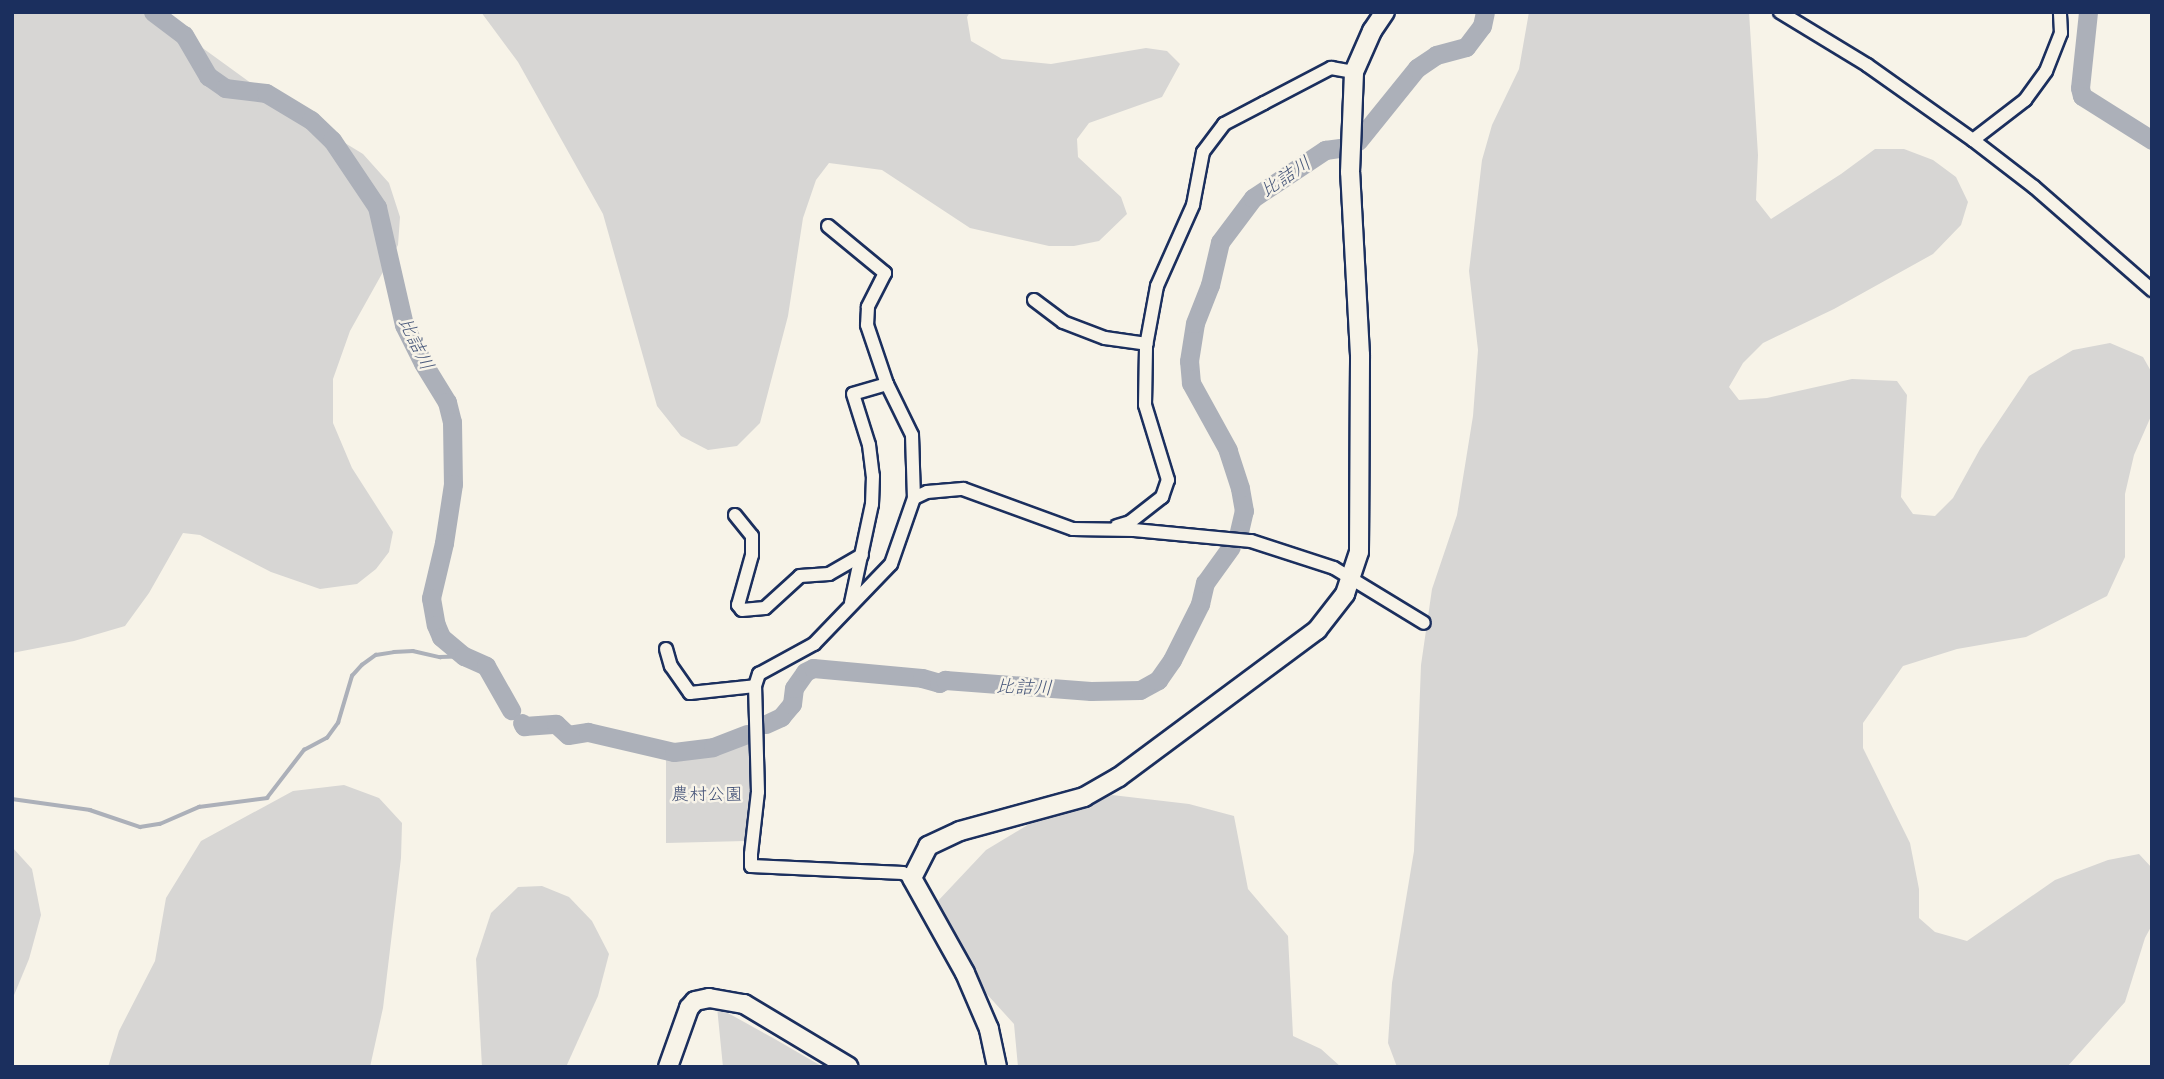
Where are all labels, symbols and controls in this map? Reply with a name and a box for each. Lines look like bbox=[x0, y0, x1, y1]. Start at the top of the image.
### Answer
water label: 比詰川 bbox=[1255, 151, 1315, 201]
water label: 比詰川 bbox=[394, 312, 440, 374]
water label: 比詰川 bbox=[995, 674, 1053, 698]
park label: 農村公園 bbox=[671, 782, 743, 804]

